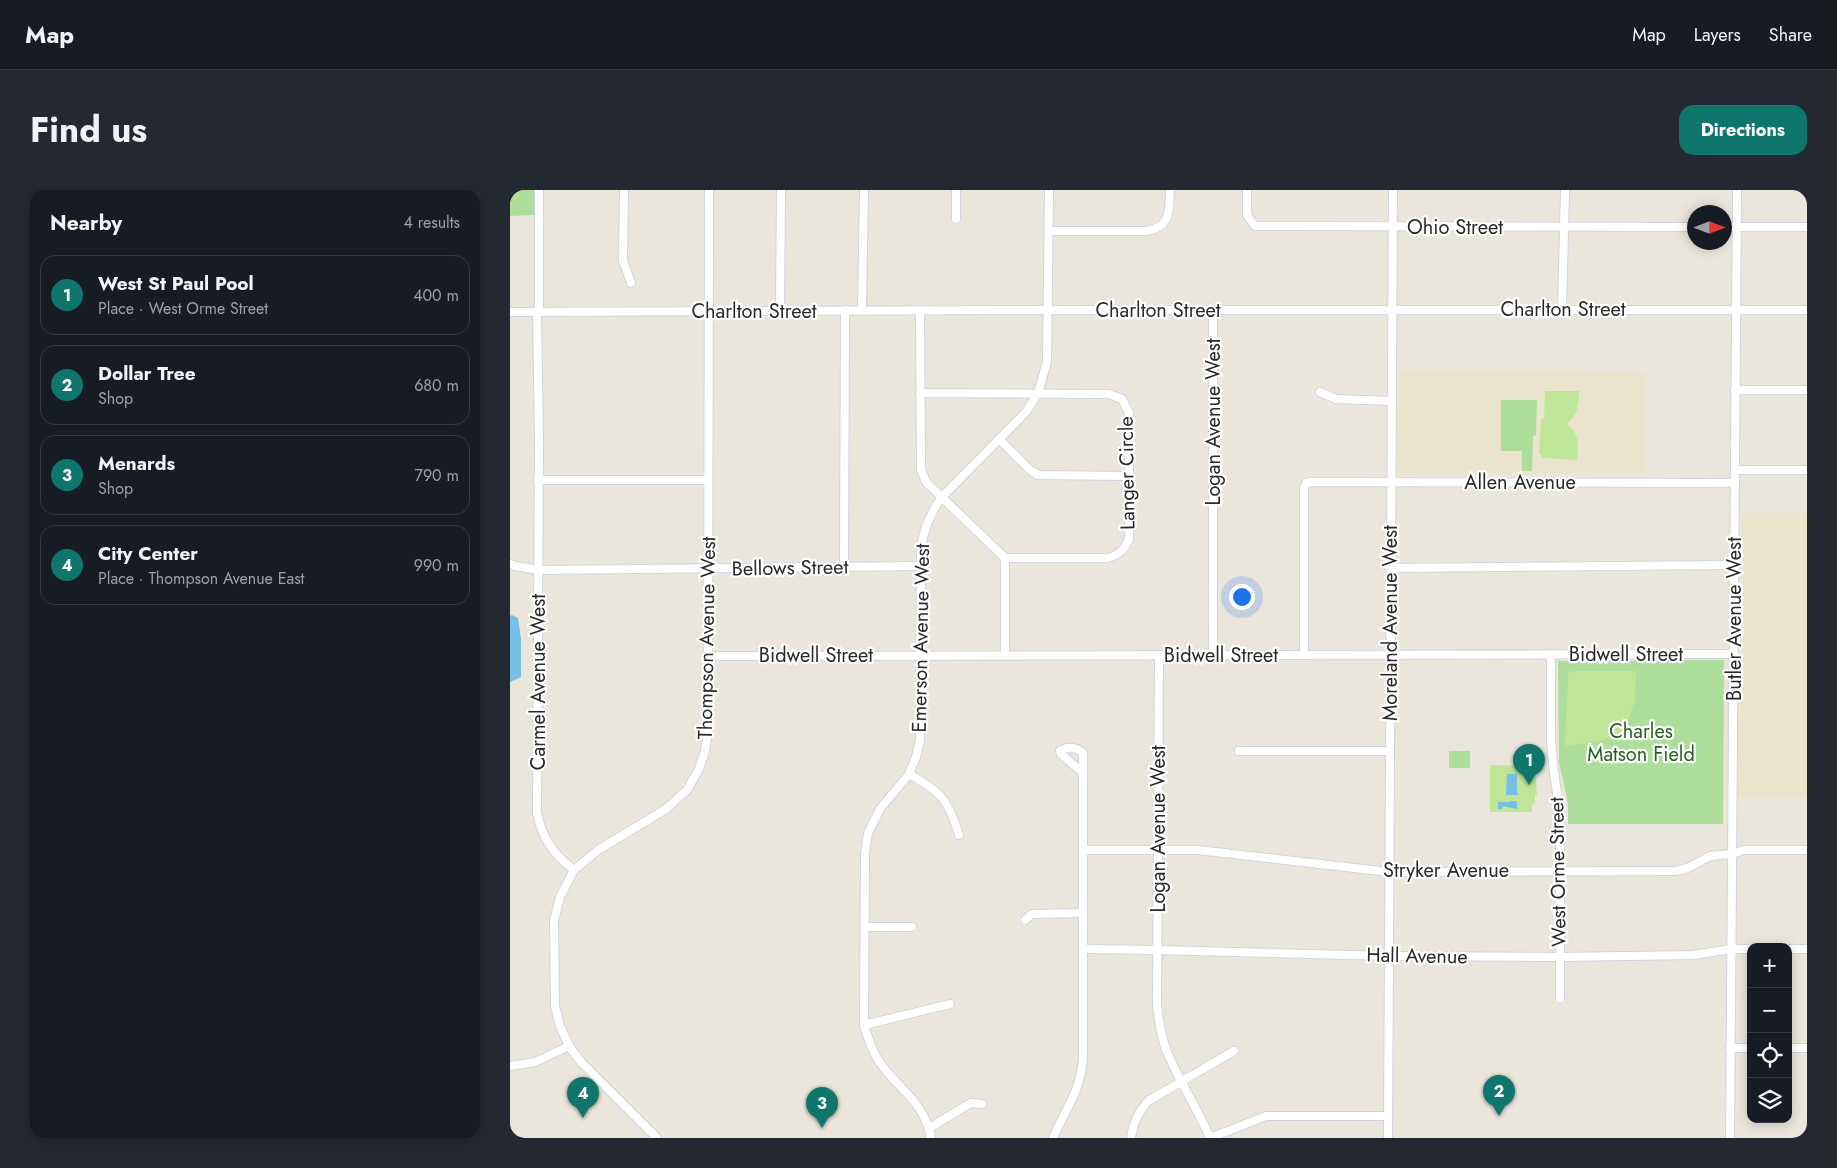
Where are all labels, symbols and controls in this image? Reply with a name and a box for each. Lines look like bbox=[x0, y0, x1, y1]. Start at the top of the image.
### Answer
text: Map bbox=[25, 17, 74, 52]
text: Map bbox=[1632, 22, 1666, 48]
text: Layers bbox=[1694, 22, 1741, 48]
text: Share bbox=[1769, 22, 1812, 48]
text: Find us bbox=[30, 105, 147, 155]
button: Directions bbox=[1679, 105, 1807, 155]
north arrow bbox=[1687, 205, 1732, 250]
text: Nearby bbox=[50, 208, 122, 238]
text: 4 results bbox=[404, 211, 460, 234]
street label: Ohio Street bbox=[1407, 213, 1503, 242]
text: West St Paul Pool bbox=[98, 270, 254, 297]
text: 1 bbox=[63, 284, 71, 307]
text: 400 m bbox=[413, 284, 459, 307]
street label: Charlton Street bbox=[1500, 295, 1626, 324]
street label: Charlton Street bbox=[1095, 296, 1221, 325]
text: Place · West Orme Street bbox=[98, 297, 268, 320]
street label: Charlton Street bbox=[691, 297, 817, 326]
street label: Logan Avenue West bbox=[1199, 338, 1228, 506]
text: Dollar Tree bbox=[98, 360, 196, 387]
text: 2 bbox=[62, 374, 72, 397]
text: 680 m bbox=[414, 374, 459, 397]
text: Shop bbox=[98, 387, 133, 410]
street label: Langer Circle bbox=[1112, 416, 1142, 530]
text: Menards bbox=[98, 450, 175, 477]
text: 3 bbox=[62, 464, 72, 487]
text: 790 m bbox=[415, 464, 459, 487]
street label: Allen Avenue bbox=[1464, 468, 1576, 497]
text: Shop bbox=[98, 477, 133, 500]
street label: Moreland Avenue West bbox=[1376, 525, 1405, 721]
street label: Thompson Avenue West bbox=[691, 536, 723, 740]
street label: Butler Avenue West bbox=[1720, 537, 1749, 701]
text: City Center bbox=[98, 540, 198, 567]
street label: Emerson Avenue West bbox=[905, 543, 937, 733]
street label: Bellows Street bbox=[731, 552, 849, 584]
text: 4 bbox=[61, 554, 73, 577]
text: 990 m bbox=[414, 554, 459, 577]
text: Place · Thompson Avenue East bbox=[98, 567, 304, 590]
your location bbox=[1229, 584, 1255, 610]
street label: Carmel Avenue West bbox=[524, 594, 553, 770]
street label: Bidwell Street bbox=[1569, 640, 1683, 669]
street label: Bidwell Street bbox=[759, 641, 873, 670]
street label: Bidwell Street bbox=[1164, 641, 1278, 670]
park label: Charles Matson Field bbox=[1587, 717, 1695, 769]
pin: 1 bbox=[1513, 744, 1545, 785]
street label: Logan Avenue West bbox=[1144, 745, 1173, 913]
street label: West Orme Street bbox=[1542, 797, 1574, 947]
street label: Stryker Avenue bbox=[1383, 856, 1509, 885]
street label: Hall Avenue bbox=[1366, 941, 1468, 971]
map controls bbox=[1747, 943, 1792, 1123]
button: + bbox=[1747, 943, 1792, 988]
button: − bbox=[1747, 988, 1792, 1033]
button: locate bbox=[1747, 1033, 1792, 1078]
pin: 2 bbox=[1483, 1075, 1515, 1116]
pin: 4 bbox=[567, 1077, 599, 1118]
button: layers bbox=[1747, 1078, 1792, 1123]
pin: 3 bbox=[806, 1087, 838, 1128]

